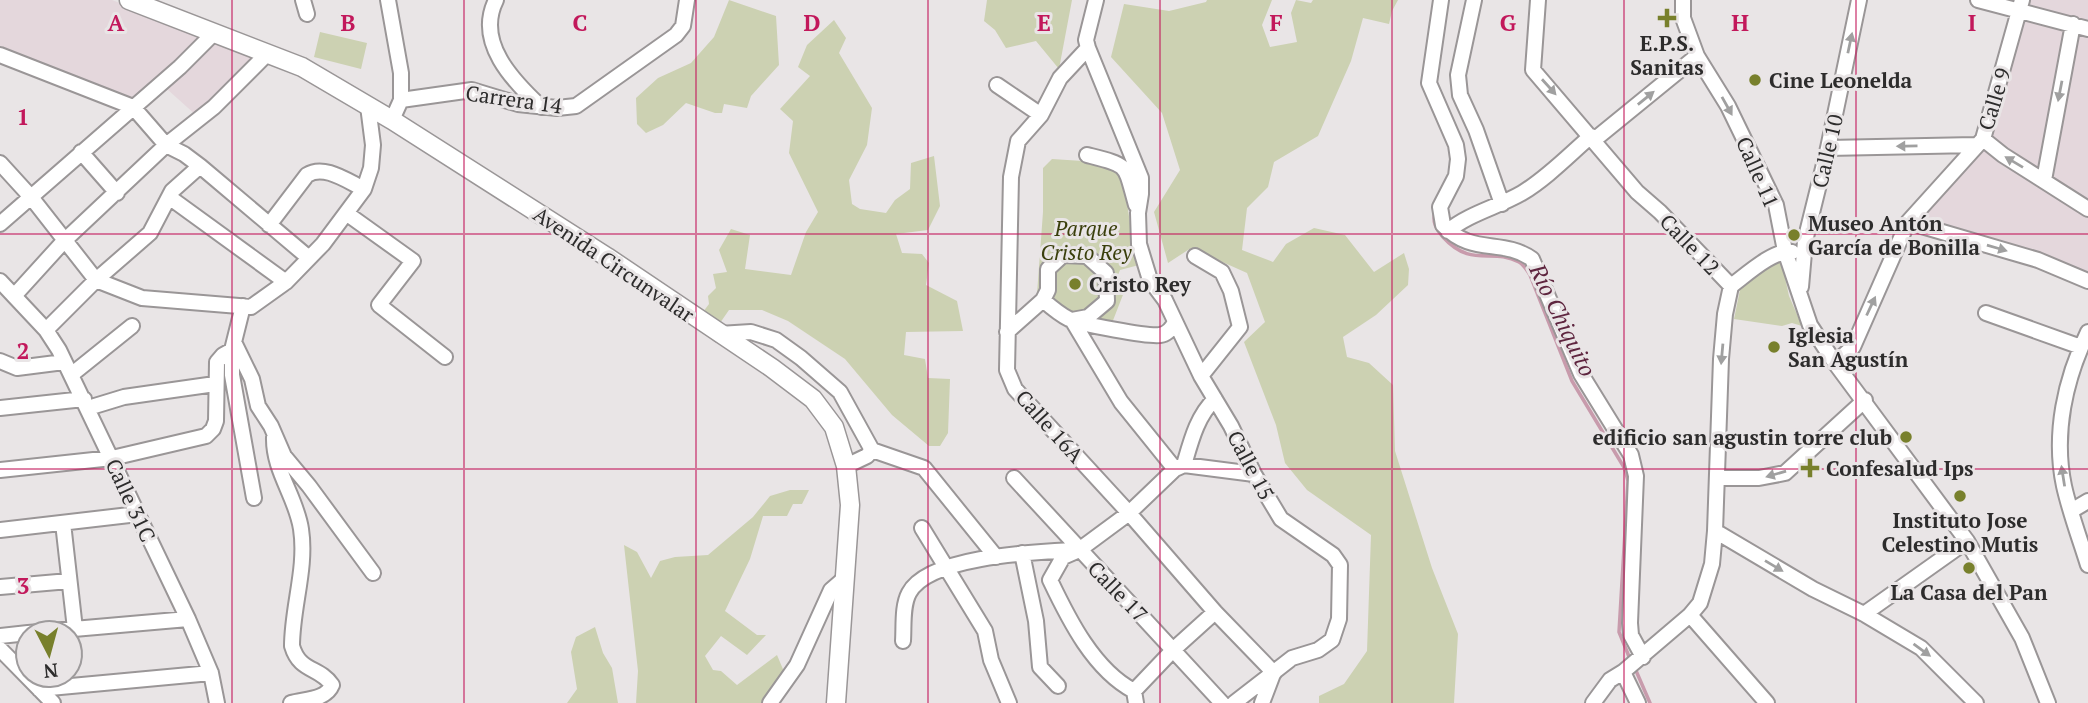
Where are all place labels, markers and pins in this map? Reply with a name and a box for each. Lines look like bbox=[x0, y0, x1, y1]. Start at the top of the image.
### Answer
marker: E.P.S. Sanitas bbox=[1657, 8, 1677, 28]
place label: E.P.S. Sanitas bbox=[1630, 29, 1704, 81]
place label: Cine Leonelda bbox=[1769, 66, 1912, 94]
marker: Cine Leonelda bbox=[1747, 72, 1763, 88]
place label: Museo Antón García de Bonilla bbox=[1808, 209, 1980, 261]
marker: Museo Antón García de Bonilla bbox=[1786, 227, 1802, 243]
place label: Cristo Rey bbox=[1089, 270, 1192, 298]
marker: Cristo Rey bbox=[1067, 276, 1083, 292]
place label: Iglesia San Agustín bbox=[1788, 321, 1909, 373]
marker: Iglesia San Agustín bbox=[1766, 339, 1782, 355]
place label: edificio san agustin torre club bbox=[1593, 423, 1892, 451]
marker: edificio san agustin torre club bbox=[1898, 429, 1914, 445]
place label: Confesalud Ips bbox=[1826, 454, 1974, 482]
marker: Confesalud Ips bbox=[1800, 458, 1820, 478]
marker: Instituto Jose Celestino Mutis bbox=[1952, 488, 1968, 504]
place label: Instituto Jose Celestino Mutis bbox=[1882, 506, 2038, 558]
marker: La Casa del Pan bbox=[1961, 560, 1977, 576]
place label: La Casa del Pan bbox=[1891, 578, 2048, 606]

